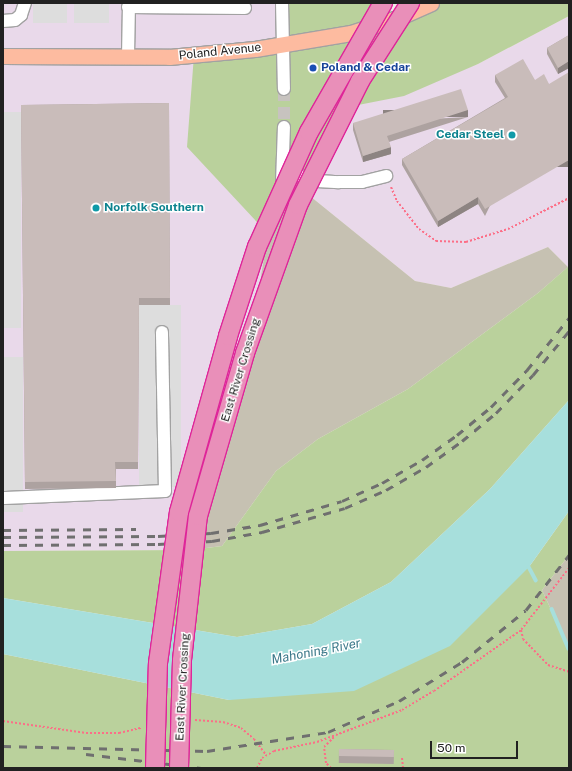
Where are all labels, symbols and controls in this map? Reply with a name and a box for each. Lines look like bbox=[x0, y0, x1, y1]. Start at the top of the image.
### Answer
street label: Poland Avenue bbox=[178, 41, 262, 63]
place label: Poland & Cedar bbox=[321, 61, 410, 75]
marker: Poland & Cedar bbox=[308, 63, 318, 73]
place label: Cedar Steel bbox=[436, 128, 504, 142]
marker: Cedar Steel bbox=[507, 130, 517, 140]
place label: Norfolk Southern bbox=[104, 201, 204, 215]
marker: Norfolk Southern bbox=[91, 203, 101, 213]
street label: East River Crossing bbox=[218, 316, 264, 424]
street label: East River Crossing bbox=[173, 633, 193, 741]
water label: Mahoning River bbox=[270, 636, 362, 668]
scale bar bbox=[432, 733, 520, 759]
text: 50 m bbox=[437, 741, 465, 755]

